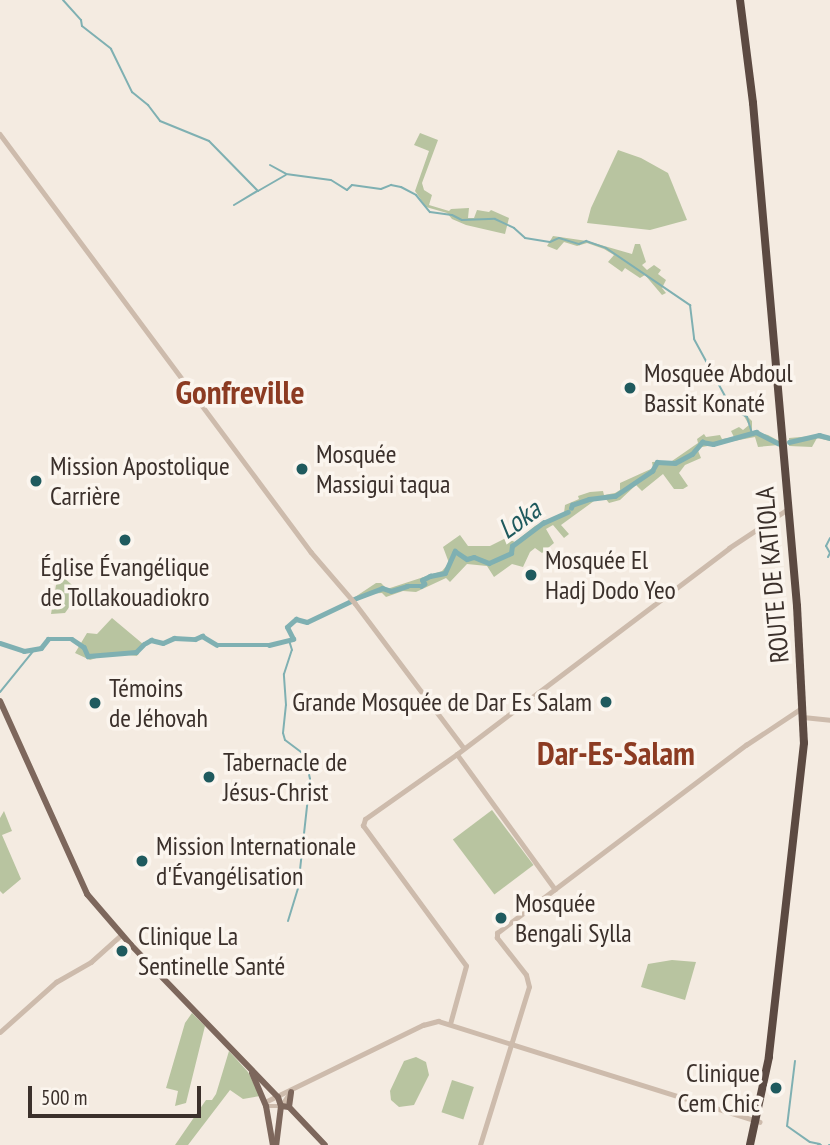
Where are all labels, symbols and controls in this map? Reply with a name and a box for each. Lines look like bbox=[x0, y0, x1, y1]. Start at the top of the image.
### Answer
place label: Mosquée Abdoul Bassit Konaté bbox=[644, 357, 793, 418]
district label: Gonfreville bbox=[175, 372, 305, 412]
marker: Mosquée Abdoul Bassit Konaté bbox=[622, 380, 638, 396]
place label: Mosquée Massigui taqua bbox=[316, 438, 450, 500]
place label: Mission Apostolique Carrière bbox=[50, 450, 230, 512]
marker: Mosquée Massigui taqua bbox=[294, 461, 310, 477]
marker: Mission Apostolique Carrière bbox=[28, 473, 44, 489]
street label: ROUTE DE KATIOLA bbox=[749, 486, 795, 664]
water label: Loka bbox=[491, 492, 547, 546]
marker: Église Évangélique de Tollakouadiokro bbox=[117, 532, 133, 548]
place label: Mosquée El Hadj Dodo Yeo bbox=[545, 544, 676, 606]
place label: Église Évangélique de Tollakouadiokro bbox=[40, 551, 210, 612]
marker: Mosquée El Hadj Dodo Yeo bbox=[523, 567, 539, 583]
place label: Témoins de Jéhovah bbox=[109, 672, 208, 734]
place label: Grande Mosquée de Dar Es Salam bbox=[292, 686, 592, 718]
marker: Grande Mosquée de Dar Es Salam bbox=[598, 694, 614, 710]
marker: Témoins de Jéhovah bbox=[87, 695, 103, 711]
district label: Dar-Es-Salam bbox=[537, 733, 695, 773]
place label: Tabernacle de Jésus-Christ bbox=[223, 746, 347, 808]
marker: Tabernacle de Jésus-Christ bbox=[201, 769, 217, 785]
place label: Mission Internationale d'Évangélisation bbox=[156, 830, 356, 892]
marker: Mission Internationale d'Évangélisation bbox=[134, 853, 150, 869]
place label: Mosquée Bengali Sylla bbox=[515, 887, 632, 948]
marker: Mosquée Bengali Sylla bbox=[493, 910, 509, 926]
place label: Clinique La Sentinelle Santé bbox=[138, 920, 285, 982]
marker: Clinique La Sentinelle Santé bbox=[112, 941, 132, 961]
place label: Clinique Cem Chic bbox=[677, 1057, 760, 1118]
scale bar bbox=[32, 1072, 205, 1116]
marker: Clinique Cem Chic bbox=[766, 1078, 786, 1098]
text: 500 m bbox=[41, 1084, 87, 1111]

